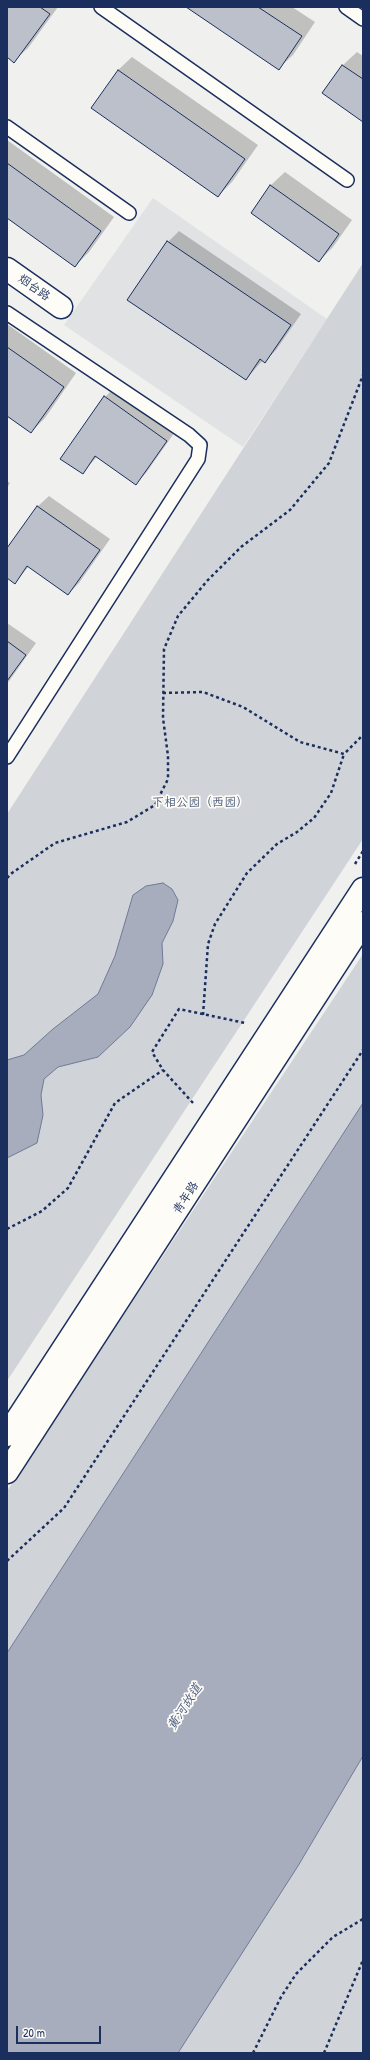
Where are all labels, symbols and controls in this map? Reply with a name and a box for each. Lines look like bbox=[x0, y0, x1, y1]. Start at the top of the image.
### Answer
street label: 烟台路 bbox=[15, 272, 53, 304]
park label: 下相公园（西园） bbox=[152, 796, 248, 810]
street label: 青年路 bbox=[170, 1179, 202, 1217]
water label: 黄河故道 bbox=[164, 1681, 206, 1733]
scale bar bbox=[18, 2018, 103, 2044]
text: 20 m bbox=[23, 2024, 45, 2041]

